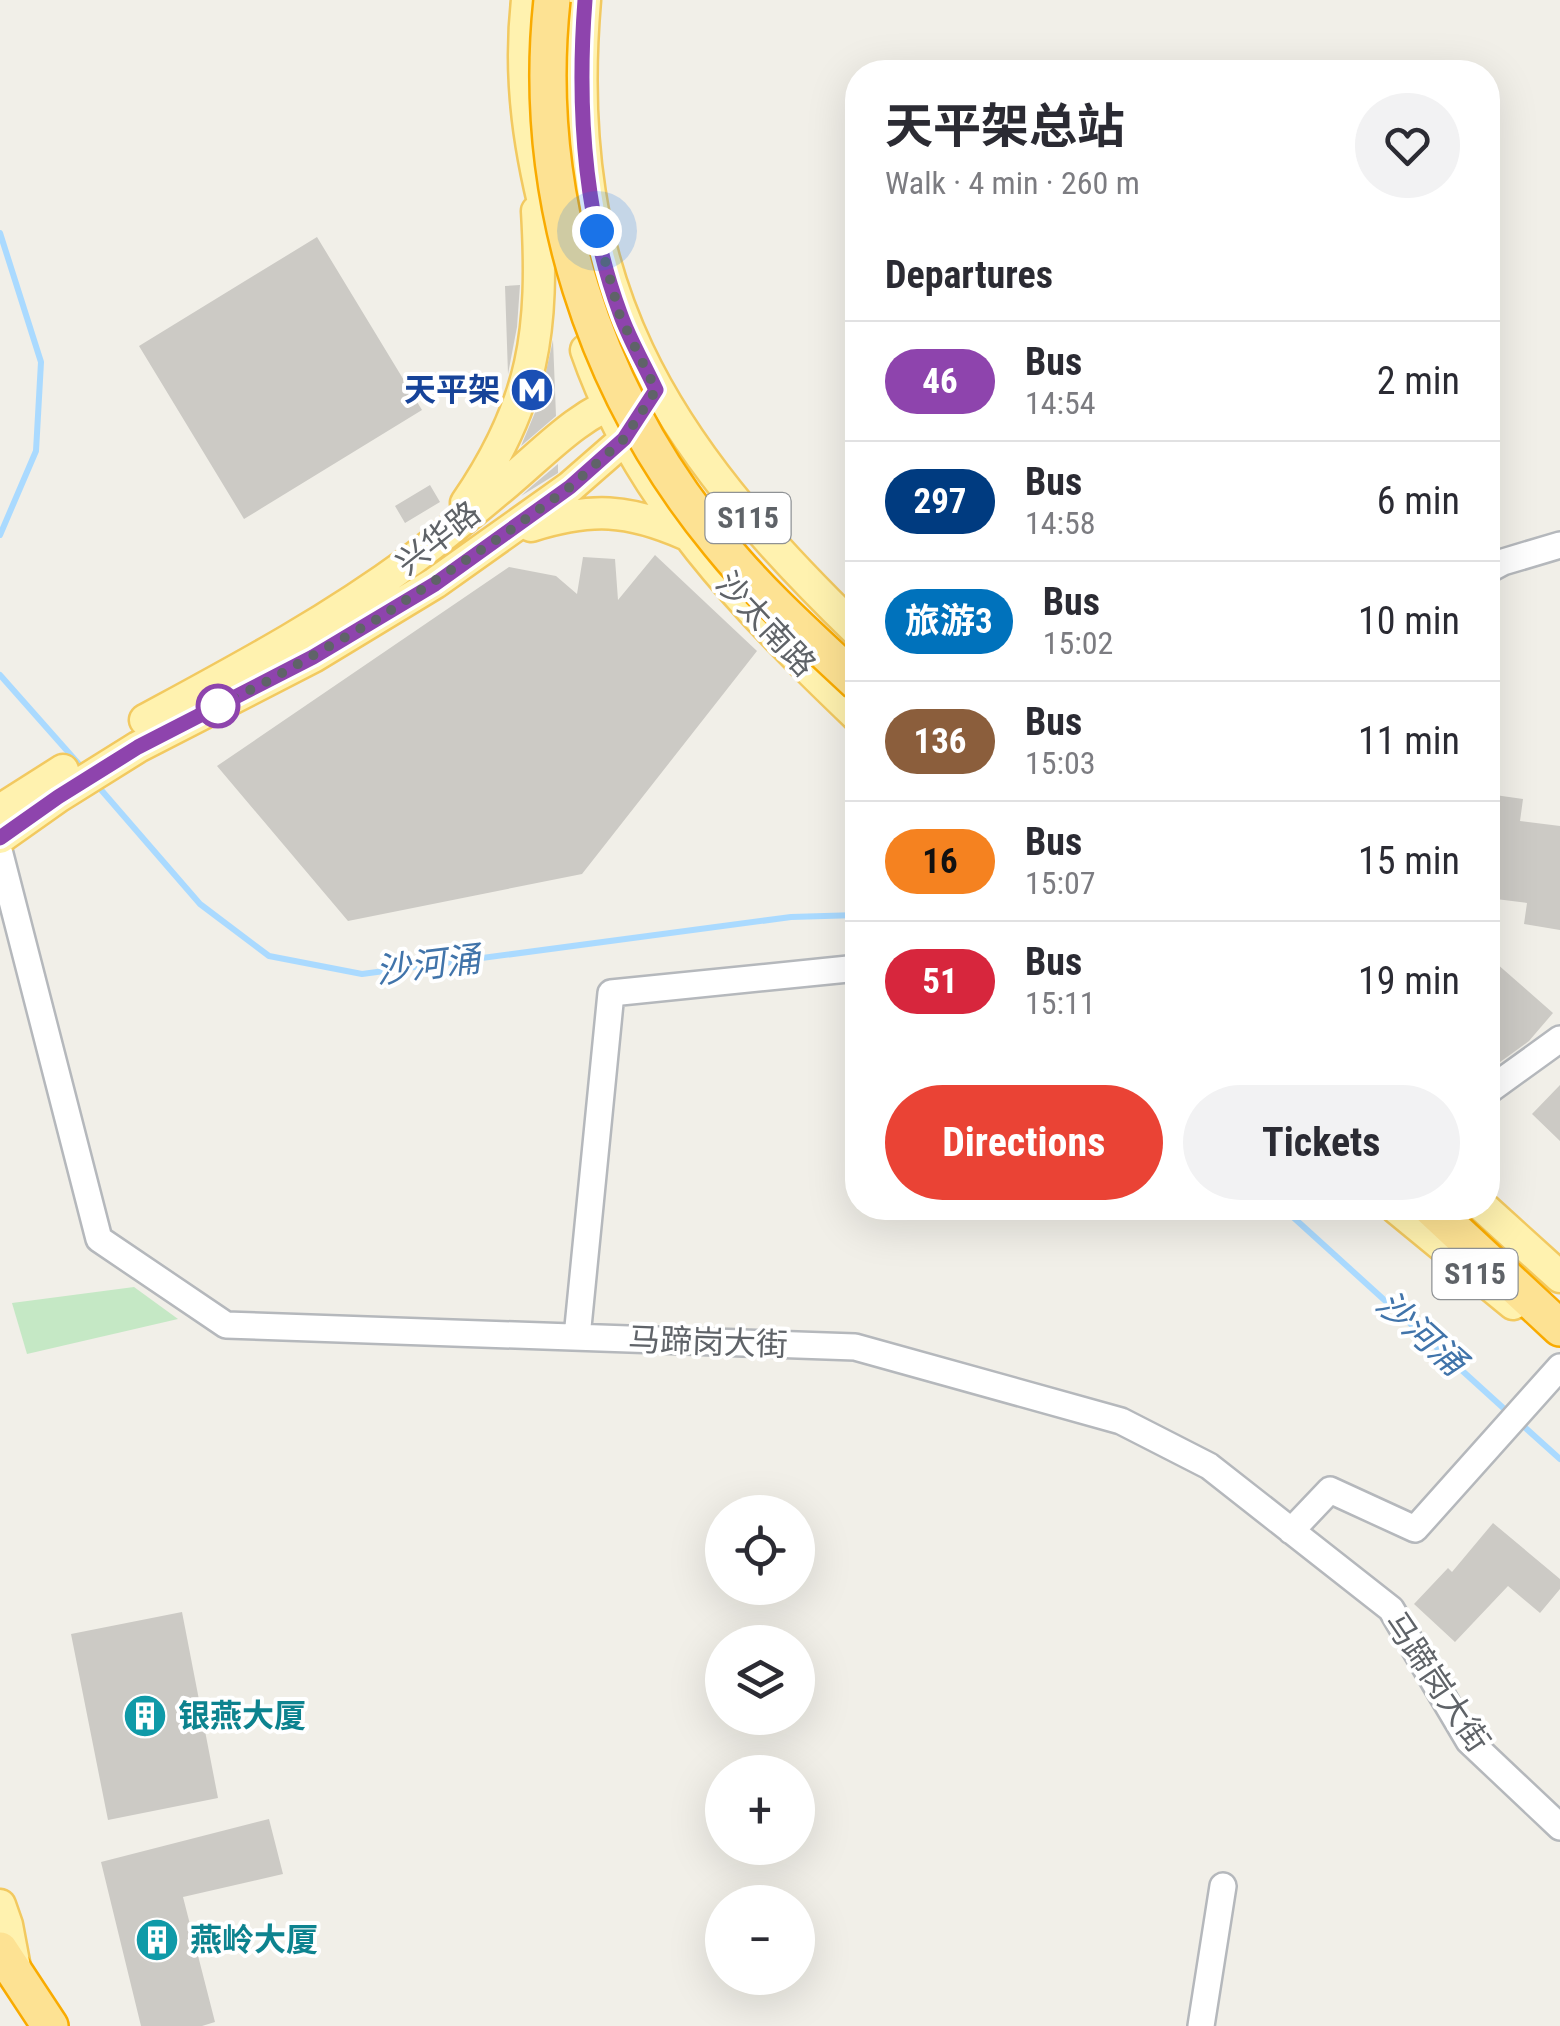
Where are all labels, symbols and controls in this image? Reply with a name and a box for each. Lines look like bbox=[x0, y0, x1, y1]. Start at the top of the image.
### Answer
button: heart bbox=[1355, 93, 1460, 198]
text: 天平架总站 bbox=[885, 98, 1125, 155]
text: Walk · 4 min · 260 m bbox=[885, 164, 1140, 202]
your location bbox=[572, 206, 622, 256]
text: Departures bbox=[885, 253, 1053, 297]
text: Bus bbox=[1025, 340, 1082, 384]
text: 2 min bbox=[1377, 359, 1460, 403]
text: 46 bbox=[922, 361, 958, 402]
metro station icon: 天平架 bbox=[509, 367, 555, 413]
place label: 天平架 bbox=[404, 371, 500, 409]
text: 14:54 bbox=[1025, 384, 1096, 422]
text: Bus bbox=[1025, 460, 1082, 504]
text: 6 min bbox=[1377, 479, 1460, 523]
text: 297 bbox=[913, 481, 967, 522]
street label: 兴华路 bbox=[388, 493, 488, 583]
road number: S115 bbox=[706, 493, 790, 543]
text: 14:58 bbox=[1025, 504, 1096, 542]
street label: 沙太南路 bbox=[708, 564, 824, 684]
text: Bus bbox=[1043, 580, 1100, 624]
text: 10 min bbox=[1358, 599, 1460, 643]
text: 旅游3 bbox=[905, 601, 993, 642]
text: 15:02 bbox=[1043, 624, 1113, 662]
unlabelled marker bbox=[197, 685, 239, 727]
text: Bus bbox=[1025, 700, 1082, 744]
text: 11 min bbox=[1358, 719, 1460, 763]
text: 136 bbox=[913, 721, 967, 762]
text: 15:03 bbox=[1025, 744, 1096, 782]
text: Bus bbox=[1025, 820, 1082, 864]
text: 15 min bbox=[1358, 839, 1460, 883]
text: 16 bbox=[922, 841, 958, 882]
text: 15:07 bbox=[1025, 864, 1096, 902]
water label: 沙河涌 bbox=[373, 938, 487, 992]
text: Bus bbox=[1025, 940, 1082, 984]
text: 19 min bbox=[1358, 959, 1460, 1003]
text: 51 bbox=[922, 961, 958, 1002]
text: 15:11 bbox=[1025, 984, 1096, 1022]
button: Directions bbox=[885, 1085, 1163, 1200]
button: Tickets bbox=[1183, 1085, 1460, 1200]
road number: S115 bbox=[1432, 1249, 1518, 1299]
water label: 沙河涌 bbox=[1368, 1283, 1476, 1386]
street label: 马蹄岗大街 bbox=[627, 1320, 789, 1364]
map controls bbox=[705, 1495, 815, 1995]
button: locate bbox=[705, 1495, 815, 1605]
street label: 马蹄岗大街 bbox=[1377, 1605, 1497, 1759]
button: layers bbox=[705, 1625, 815, 1735]
building icon: 银燕大厦 bbox=[122, 1693, 168, 1739]
place label: 银燕大厦 bbox=[178, 1697, 306, 1735]
button: + bbox=[705, 1755, 815, 1865]
button: − bbox=[705, 1885, 815, 1995]
building icon: 燕岭大厦 bbox=[134, 1917, 180, 1963]
place label: 燕岭大厦 bbox=[190, 1921, 318, 1959]

